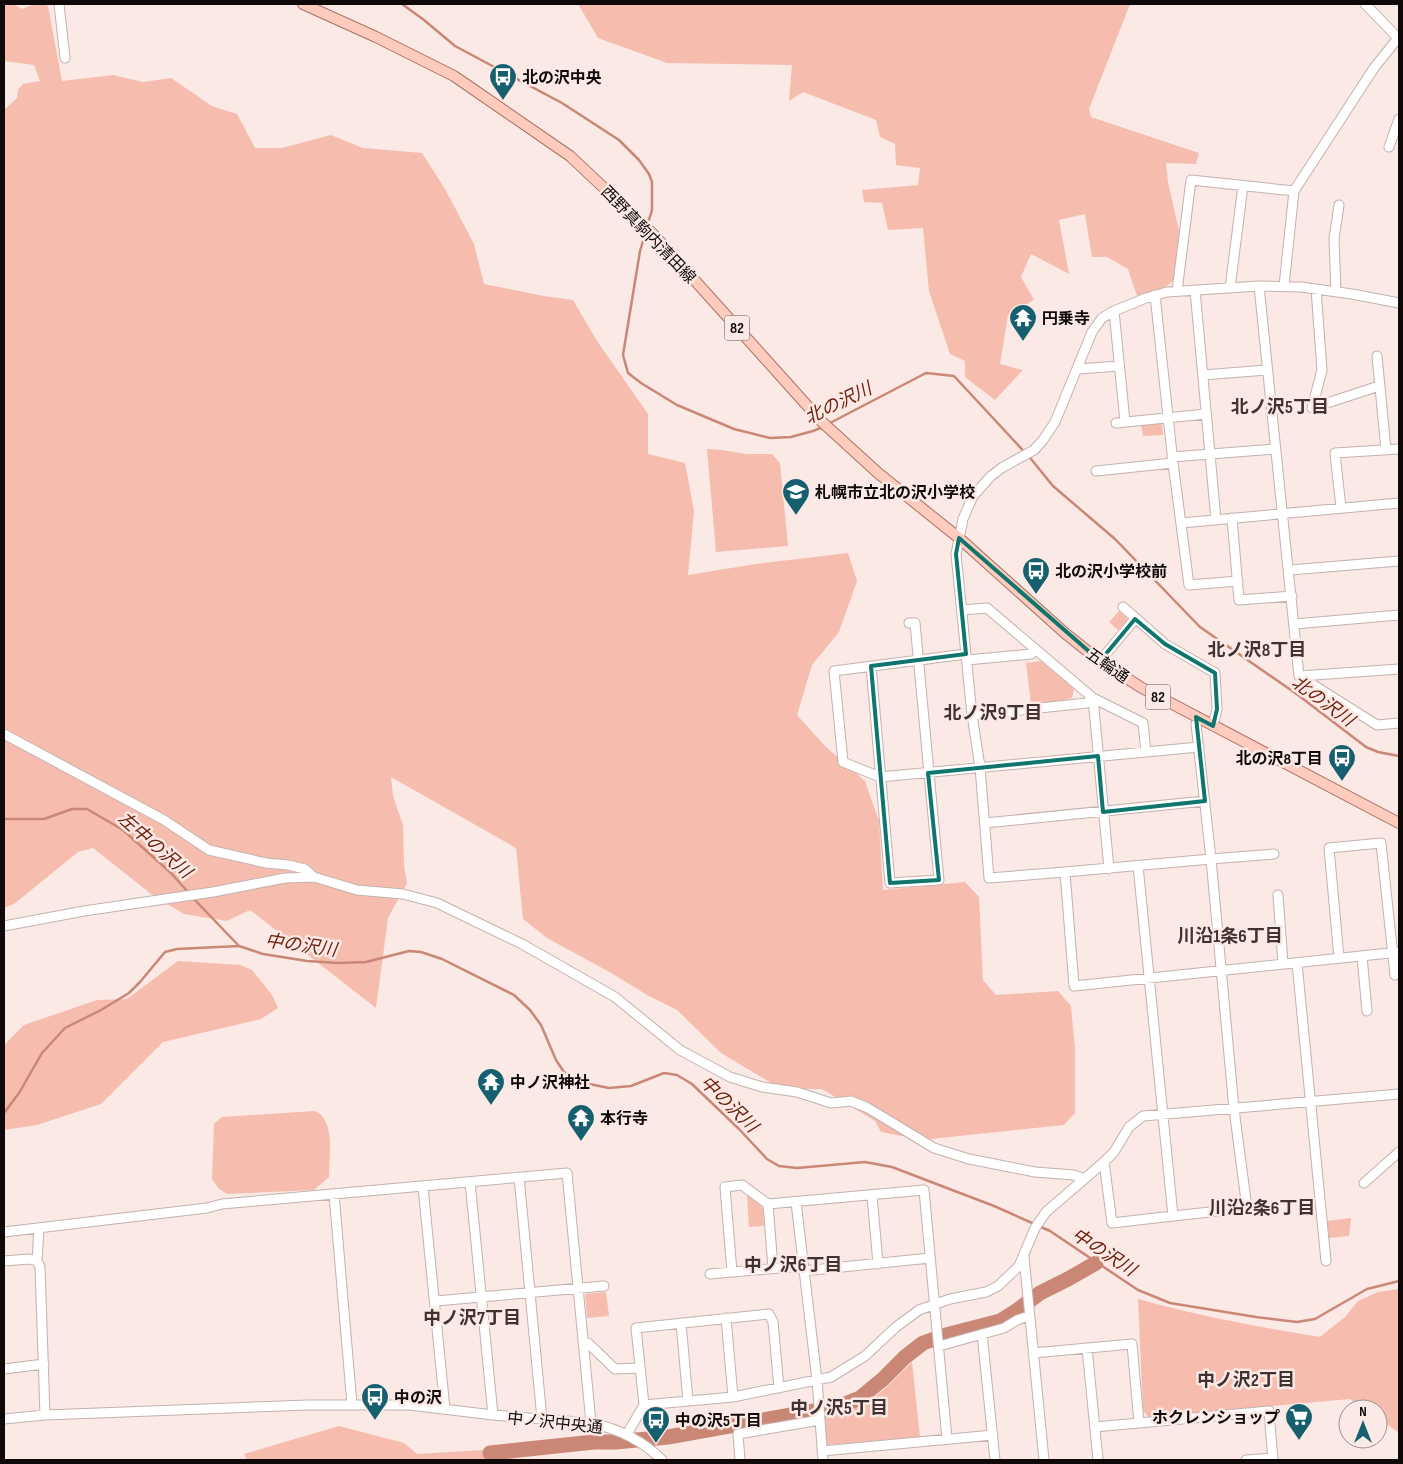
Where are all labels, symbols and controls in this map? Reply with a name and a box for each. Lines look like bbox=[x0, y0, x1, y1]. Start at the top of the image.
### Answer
bus stop icon: 北の沢中央 bbox=[488, 62, 518, 101]
place label: 北の沢中央 bbox=[522, 69, 602, 88]
street label: 西野真駒内清田線 bbox=[597, 182, 699, 288]
temple icon: 円乗寺 bbox=[1008, 303, 1038, 342]
place label: 円乗寺 bbox=[1042, 310, 1090, 329]
road number: 82 bbox=[724, 316, 750, 340]
water label: 北の沢川 bbox=[801, 377, 877, 429]
district label: 北ノ沢5丁目 bbox=[1231, 397, 1329, 418]
school or university icon: 札幌市立北の沢小学校 bbox=[781, 477, 811, 516]
place label: 札幌市立北の沢小学校 bbox=[815, 484, 975, 503]
bus stop icon: 北の沢小学校前 bbox=[1021, 556, 1051, 595]
place label: 北の沢小学校前 bbox=[1055, 563, 1167, 582]
district label: 北ノ沢8丁目 bbox=[1208, 640, 1306, 661]
street label: 五輪通 bbox=[1082, 645, 1132, 688]
water label: 北の沢川 bbox=[1287, 672, 1360, 732]
road number: 82 bbox=[1146, 684, 1170, 710]
district label: 北ノ沢9丁目 bbox=[944, 703, 1042, 724]
bus stop icon: 北の沢8丁目 bbox=[1327, 743, 1357, 782]
place label: 北の沢8丁目 bbox=[1235, 750, 1323, 769]
water label: 左中の沢川 bbox=[114, 808, 197, 884]
district label: 川沿1条6丁目 bbox=[1177, 926, 1283, 947]
water label: 中の沢川 bbox=[264, 930, 340, 961]
temple icon: 中ノ沢神社 bbox=[476, 1067, 506, 1106]
water label: 中の沢川 bbox=[695, 1072, 763, 1138]
place label: 中ノ沢神社 bbox=[510, 1073, 590, 1093]
temple icon: 本行寺 bbox=[566, 1103, 596, 1142]
place label: 本行寺 bbox=[600, 1110, 648, 1129]
district label: 川沿2条6丁目 bbox=[1209, 1198, 1315, 1219]
water label: 中の沢川 bbox=[1068, 1224, 1141, 1282]
district label: 中ノ沢6丁目 bbox=[744, 1255, 842, 1276]
district label: 中ノ沢7丁目 bbox=[423, 1308, 521, 1329]
district label: 中ノ沢2丁目 bbox=[1197, 1370, 1295, 1391]
bus stop icon: 中の沢 bbox=[360, 1382, 390, 1421]
place label: 中の沢 bbox=[394, 1389, 442, 1408]
district label: 中ノ沢5丁目 bbox=[790, 1398, 888, 1419]
north arrow bbox=[1338, 1399, 1388, 1449]
supermarket icon: ホクレンショップ bbox=[1284, 1402, 1314, 1441]
text: N bbox=[1359, 1403, 1367, 1420]
bus stop icon: 中の沢5丁目 bbox=[641, 1405, 671, 1444]
street label: 中ノ沢中央通 bbox=[506, 1409, 604, 1438]
place label: ホクレンショップ bbox=[1152, 1409, 1280, 1428]
place label: 中の沢5丁目 bbox=[675, 1412, 762, 1431]

